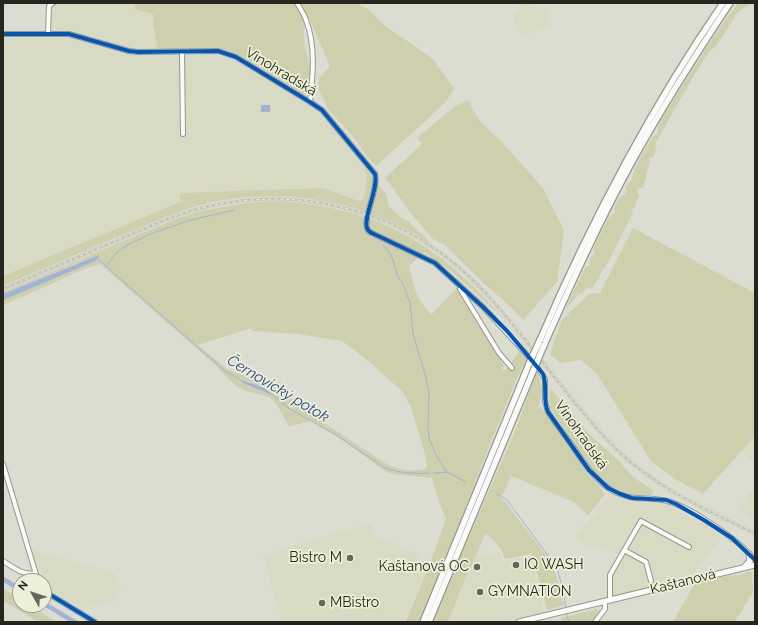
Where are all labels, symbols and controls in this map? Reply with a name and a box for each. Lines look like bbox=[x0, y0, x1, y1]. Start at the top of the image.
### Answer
street label: Vinohradská bbox=[242, 44, 320, 100]
water label: Černovický potok bbox=[224, 351, 332, 427]
street label: Vinohradská bbox=[551, 397, 611, 473]
place label: Bistro M bbox=[289, 550, 342, 566]
marker: Bistro M bbox=[345, 553, 355, 563]
place label: IQ WASH bbox=[524, 557, 583, 573]
place label: Kaštanová OC bbox=[378, 559, 469, 575]
marker: IQ WASH bbox=[511, 560, 521, 570]
marker: Kaštanová OC bbox=[472, 562, 482, 572]
street label: Kaštanová bbox=[649, 566, 717, 598]
north arrow bbox=[12, 573, 52, 613]
text: N bbox=[15, 578, 31, 593]
place label: GYMNATION bbox=[488, 584, 572, 600]
marker: GYMNATION bbox=[475, 587, 485, 597]
place label: MBistro bbox=[330, 595, 379, 611]
marker: MBistro bbox=[317, 598, 327, 608]

